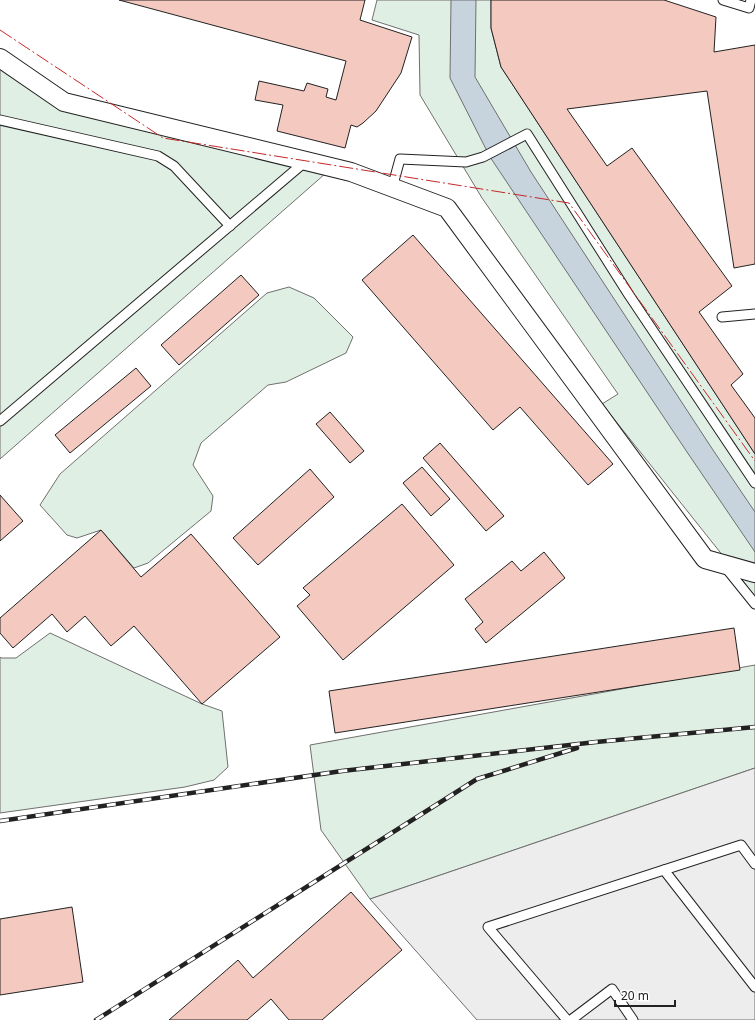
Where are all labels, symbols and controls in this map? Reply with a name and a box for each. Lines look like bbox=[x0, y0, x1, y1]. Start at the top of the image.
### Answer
scale bar bbox=[615, 982, 675, 1008]
text: 20 m bbox=[621, 987, 649, 1004]

